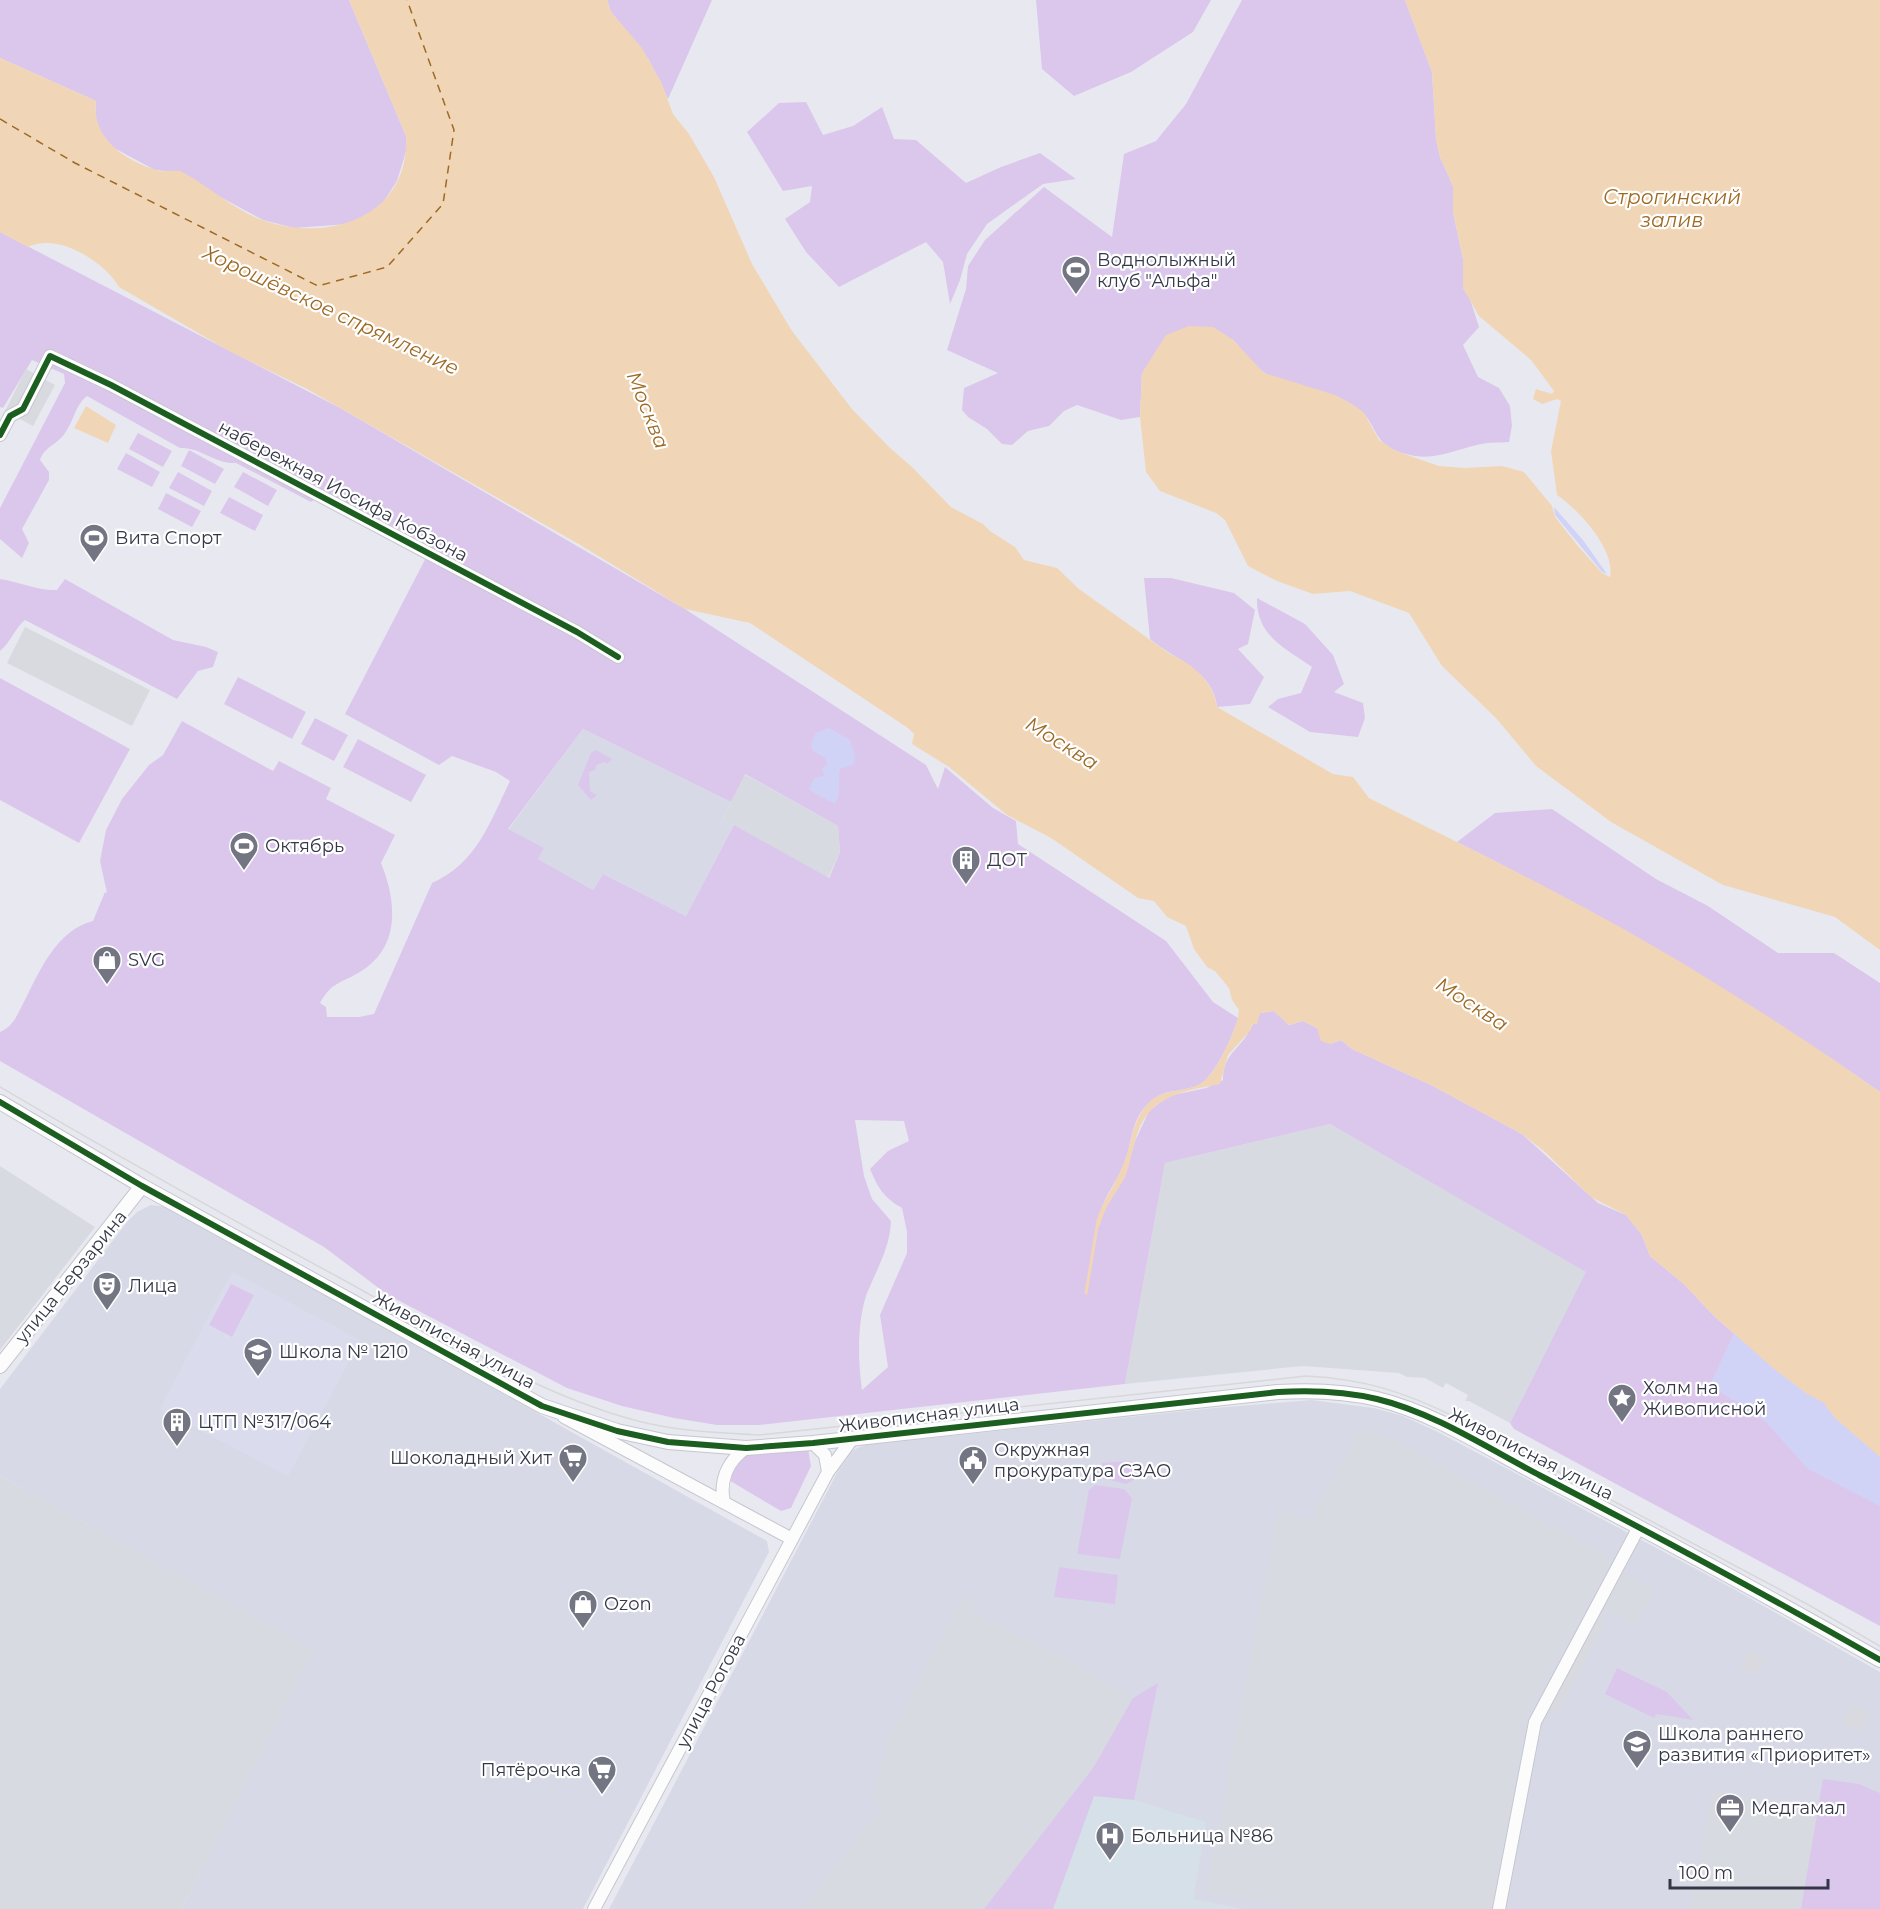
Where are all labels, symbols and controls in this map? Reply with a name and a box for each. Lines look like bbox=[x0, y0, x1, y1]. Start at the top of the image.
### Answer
water label: Строгинский залив bbox=[1603, 185, 1741, 232]
water label: Хорошёвское спрямление bbox=[198, 240, 463, 380]
place label: Воднолыжный клуб "Альфа" bbox=[1097, 249, 1236, 292]
sports icon: Воднолыжный клуб "Альфа" bbox=[1060, 254, 1092, 296]
water label: Москва bbox=[622, 368, 674, 452]
street label: набережная Иосифа Кобзона bbox=[215, 416, 471, 566]
sports icon: Вита Спорт bbox=[78, 522, 110, 564]
place label: Вита Спорт bbox=[115, 527, 222, 549]
water label: Москва bbox=[1021, 711, 1103, 775]
sports icon: Октябрь bbox=[228, 830, 260, 872]
place label: Октябрь bbox=[265, 835, 344, 857]
building icon: ДОТ bbox=[950, 844, 982, 886]
place label: ДОТ bbox=[987, 849, 1027, 871]
shop icon: SVG bbox=[91, 944, 123, 986]
place label: SVG bbox=[128, 949, 165, 971]
water label: Москва bbox=[1431, 972, 1513, 1036]
street label: улица Берзарина bbox=[10, 1206, 131, 1349]
theatre icon: Лица bbox=[91, 1270, 123, 1312]
place label: Лица bbox=[128, 1275, 177, 1297]
street label: Живописная улица bbox=[369, 1286, 539, 1394]
school or university icon: Школа № 1210 bbox=[242, 1336, 274, 1378]
place label: Школа № 1210 bbox=[279, 1341, 408, 1363]
place label: Холм на Живописной bbox=[1643, 1377, 1766, 1420]
place icon: Холм на Живописной bbox=[1606, 1382, 1638, 1424]
street label: Живописная улица bbox=[837, 1393, 1021, 1437]
street label: Живописная улица bbox=[1445, 1403, 1617, 1505]
building icon: ЦТП №317/064 bbox=[161, 1406, 193, 1448]
place label: ЦТП №317/064 bbox=[198, 1411, 331, 1433]
place label: Окружная прокуратура СЗАО bbox=[994, 1439, 1171, 1482]
supermarket icon: Шоколадный Хит bbox=[557, 1442, 589, 1484]
public building icon: Окружная прокуратура СЗАО bbox=[957, 1444, 989, 1486]
place label: Шоколадный Хит bbox=[390, 1447, 552, 1469]
shop icon: Ozon bbox=[567, 1588, 599, 1630]
place label: Ozon bbox=[604, 1593, 652, 1615]
street label: улица Рогова bbox=[671, 1630, 750, 1753]
place label: Школа раннего развития «Приоритет» bbox=[1658, 1723, 1871, 1766]
school or university icon: Школа раннего развития «Приоритет» bbox=[1621, 1728, 1653, 1770]
supermarket icon: Пятёрочка bbox=[586, 1754, 618, 1796]
place label: Пятёрочка bbox=[481, 1759, 581, 1781]
office icon: Медгамал bbox=[1714, 1792, 1746, 1834]
place label: Медгамал bbox=[1751, 1797, 1846, 1819]
hospital icon: Больница №86 bbox=[1094, 1820, 1126, 1862]
place label: Больница №86 bbox=[1131, 1825, 1273, 1847]
scale bar bbox=[1670, 1852, 1828, 1890]
text: 100 m bbox=[1679, 1862, 1733, 1884]

